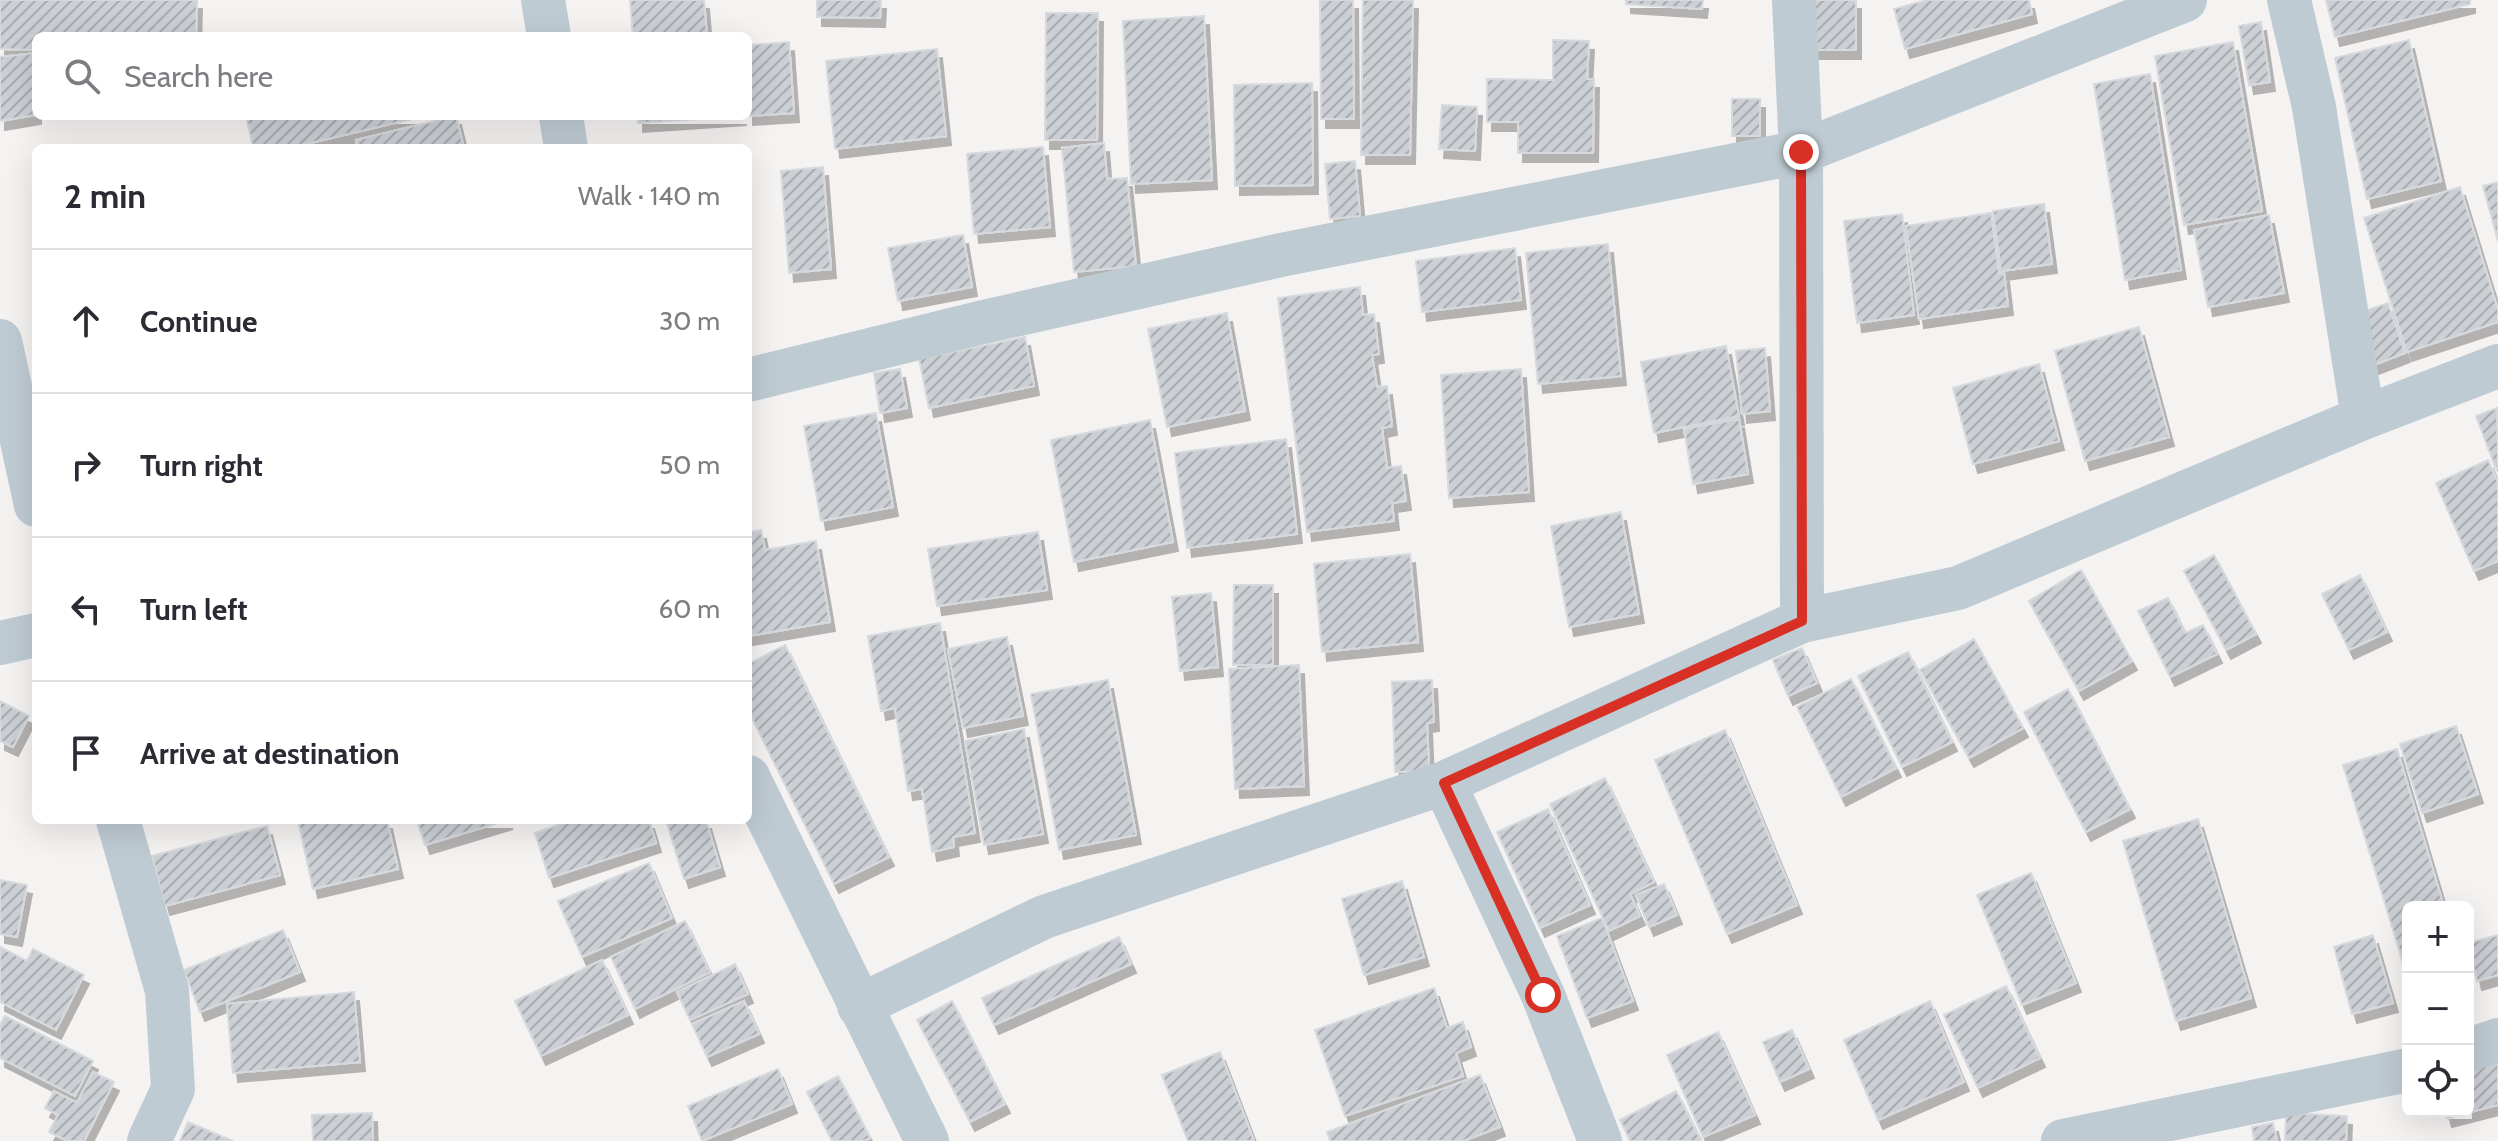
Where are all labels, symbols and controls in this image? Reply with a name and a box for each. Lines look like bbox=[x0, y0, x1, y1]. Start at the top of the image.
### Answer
search box bbox=[32, 32, 752, 120]
icon: search bbox=[60, 54, 104, 98]
text: Search here bbox=[124, 58, 273, 95]
route end bbox=[1783, 134, 1819, 170]
text: 2 min bbox=[64, 175, 146, 217]
text: Walk · 140 m bbox=[578, 180, 720, 212]
icon: ahead bbox=[64, 299, 108, 343]
text: Continue bbox=[140, 303, 257, 340]
text: 30 m bbox=[659, 305, 720, 337]
icon: right bbox=[64, 443, 108, 487]
text: Turn right bbox=[140, 447, 263, 484]
text: 50 m bbox=[659, 449, 720, 481]
icon: left bbox=[64, 587, 108, 631]
text: Turn left bbox=[140, 591, 248, 628]
text: 60 m bbox=[658, 593, 720, 625]
icon: arrive bbox=[64, 731, 108, 775]
text: Arrive at destination bbox=[140, 735, 400, 772]
map controls bbox=[2402, 901, 2474, 1117]
button: + bbox=[2402, 901, 2474, 973]
button: − bbox=[2402, 973, 2474, 1045]
route start bbox=[1525, 977, 1561, 1013]
button: locate bbox=[2402, 1045, 2474, 1117]

